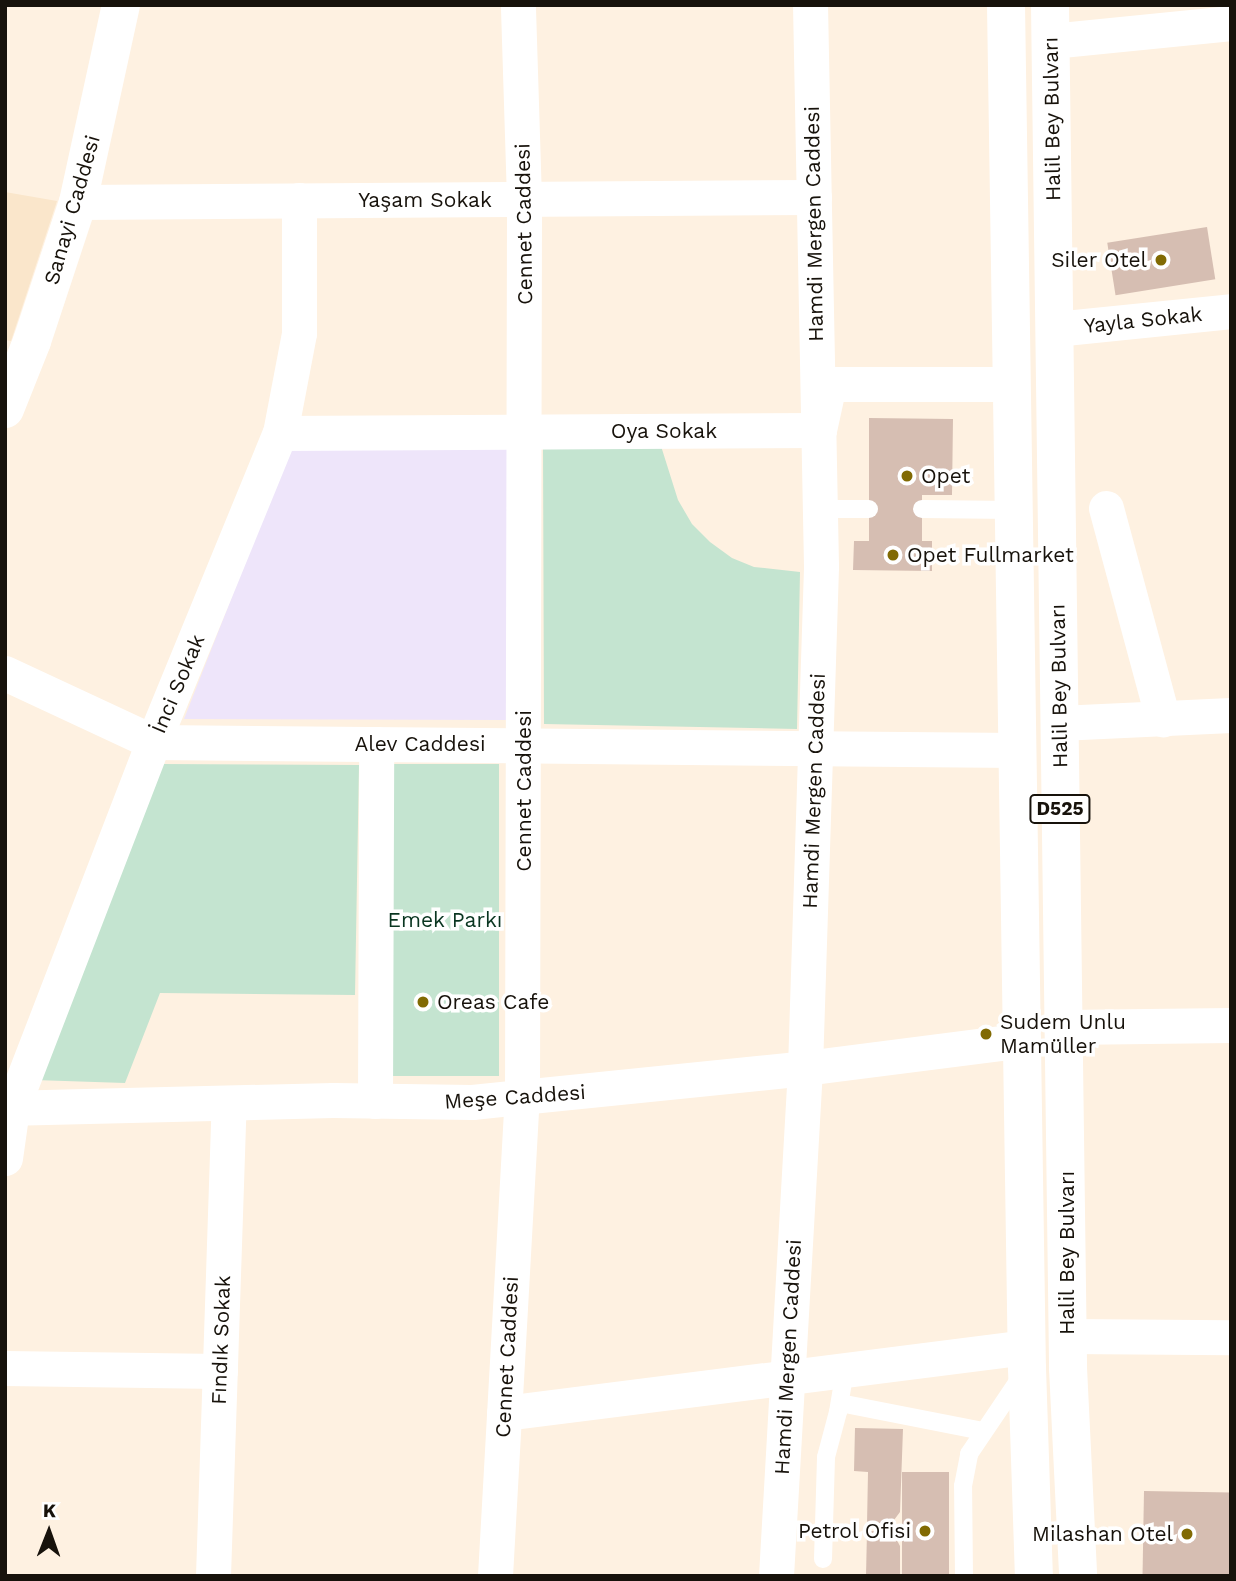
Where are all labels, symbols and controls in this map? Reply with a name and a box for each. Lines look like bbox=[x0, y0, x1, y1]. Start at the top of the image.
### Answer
street label: Halil Bey Bulvarı bbox=[1038, 36, 1066, 202]
street label: Hamdi Mergen Caddesi bbox=[799, 106, 829, 342]
street label: Sanayi Caddesi bbox=[39, 132, 105, 288]
street label: Cennet Caddesi bbox=[510, 143, 538, 305]
street label: Yaşam Sokak bbox=[358, 187, 492, 213]
place label: Siler Otel bbox=[1051, 247, 1147, 273]
marker: Siler Otel bbox=[1153, 252, 1169, 268]
street label: Yayla Sokak bbox=[1082, 301, 1204, 339]
street label: Oya Sokak bbox=[611, 418, 717, 444]
place label: Opet bbox=[921, 463, 970, 489]
marker: Opet bbox=[899, 468, 915, 484]
place label: Opet Fullmarket bbox=[907, 542, 1074, 568]
marker: Opet Fullmarket bbox=[885, 547, 901, 563]
street label: Halil Bey Bulvarı bbox=[1045, 603, 1073, 769]
street label: İnci Sokak bbox=[146, 631, 210, 737]
street label: Hamdi Mergen Caddesi bbox=[797, 673, 831, 909]
street label: Cennet Caddesi bbox=[511, 710, 537, 872]
street label: Alev Caddesi bbox=[354, 731, 486, 757]
road number: D525 bbox=[1028, 794, 1092, 824]
park label: Emek Parkı bbox=[387, 907, 503, 933]
place label: Oreas Cafe bbox=[437, 989, 549, 1015]
marker: Oreas Cafe bbox=[415, 994, 431, 1010]
place label: Sudem Unlu Mamüller bbox=[1000, 1009, 1126, 1059]
marker: Sudem Unlu Mamüller bbox=[978, 1026, 994, 1042]
street label: Meşe Caddesi bbox=[443, 1079, 587, 1115]
street label: Halil Bey Bulvarı bbox=[1054, 1170, 1080, 1336]
street label: Hamdi Mergen Caddesi bbox=[769, 1239, 807, 1475]
street label: Fındık Sokak bbox=[206, 1275, 236, 1405]
street label: Cennet Caddesi bbox=[490, 1276, 524, 1438]
north arrow bbox=[14, 1497, 84, 1567]
text: K bbox=[43, 1499, 56, 1522]
place label: Petrol Ofisi bbox=[797, 1518, 911, 1544]
place label: Milashan Otel bbox=[1032, 1521, 1173, 1547]
marker: Petrol Ofisi bbox=[917, 1523, 933, 1539]
marker: Milashan Otel bbox=[1179, 1526, 1195, 1542]

